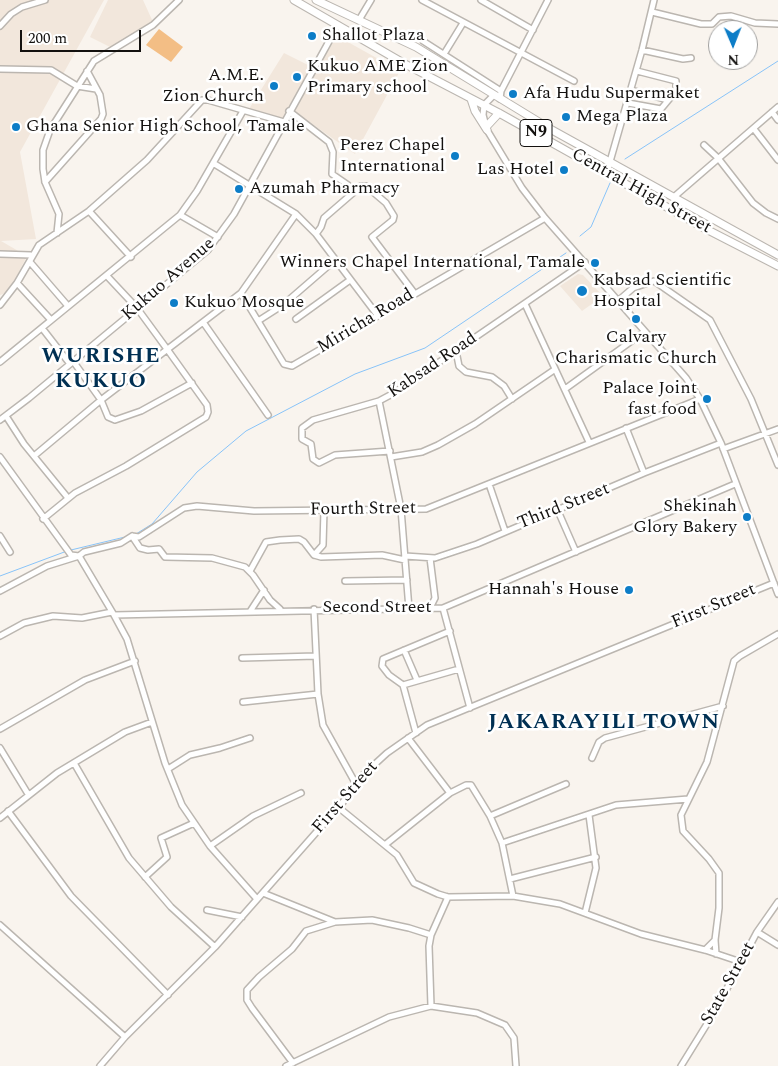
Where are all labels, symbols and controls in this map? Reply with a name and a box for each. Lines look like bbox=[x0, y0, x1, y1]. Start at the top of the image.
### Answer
scale bar bbox=[22, 20, 144, 52]
north arrow bbox=[708, 20, 758, 70]
place label: Shallot Plaza bbox=[322, 25, 425, 47]
text: 200 m bbox=[28, 27, 67, 50]
marker: Shallot Plaza bbox=[306, 30, 318, 42]
text: N bbox=[727, 49, 739, 70]
place label: Kukuo AME Zion Primary school bbox=[307, 56, 448, 98]
place label: A.M.E. Zion Church bbox=[162, 65, 264, 108]
marker: Kukuo AME Zion Primary school bbox=[291, 71, 303, 83]
marker: A.M.E. Zion Church bbox=[268, 80, 280, 92]
place label: Afa Hudu Supermaket bbox=[523, 83, 700, 105]
marker: Afa Hudu Supermaket bbox=[507, 88, 519, 100]
place label: Mega Plaza bbox=[576, 106, 668, 128]
marker: Mega Plaza bbox=[560, 111, 572, 123]
place label: Ghana Senior High School, Tamale bbox=[26, 116, 305, 138]
road number: N9 bbox=[520, 120, 552, 146]
marker: Ghana Senior High School, Tamale bbox=[10, 121, 22, 133]
place label: Perez Chapel International bbox=[340, 135, 445, 178]
street label: Central High Street bbox=[567, 145, 715, 239]
marker: Perez Chapel International bbox=[449, 150, 461, 162]
place label: Las Hotel bbox=[477, 159, 554, 181]
marker: Las Hotel bbox=[558, 164, 570, 176]
place label: Azumah Pharmacy bbox=[249, 178, 399, 200]
marker: Azumah Pharmacy bbox=[233, 183, 245, 195]
street label: Kukuo Avenue bbox=[118, 234, 220, 326]
place label: Winners Chapel International, Tamale bbox=[279, 252, 585, 274]
marker: Winners Chapel International, Tamale bbox=[589, 257, 601, 269]
place label: Kabsad Scientific Hospital bbox=[593, 270, 731, 312]
marker: Kabsad Scientific Hospital bbox=[575, 284, 589, 298]
street label: Miricha Road bbox=[314, 285, 418, 359]
place label: Kukuo Mosque bbox=[184, 292, 304, 314]
marker: Kukuo Mosque bbox=[168, 297, 180, 309]
marker: Calvary Charismatic Church bbox=[630, 313, 642, 325]
place label: Calvary Charismatic Church bbox=[555, 327, 717, 369]
street label: Kabsad Road bbox=[384, 328, 482, 404]
district label: WURISHE KUKUO bbox=[40, 345, 162, 396]
place label: Palace Joint fast food bbox=[602, 378, 697, 420]
marker: Palace Joint fast food bbox=[701, 393, 713, 405]
street label: Third Street bbox=[515, 479, 613, 535]
place label: Shekinah Glory Bakery bbox=[633, 496, 737, 538]
street label: Fourth Street bbox=[310, 498, 416, 522]
marker: Shekinah Glory Bakery bbox=[741, 511, 753, 523]
place label: Hannah's House bbox=[488, 579, 619, 601]
street label: First Street bbox=[669, 580, 759, 634]
marker: Hannah's House bbox=[623, 584, 635, 596]
street label: Second Street bbox=[322, 597, 432, 619]
district label: JAKARAYILI TOWN bbox=[486, 711, 722, 737]
street label: First Street bbox=[309, 757, 383, 839]
street label: State Street bbox=[697, 939, 761, 1029]

